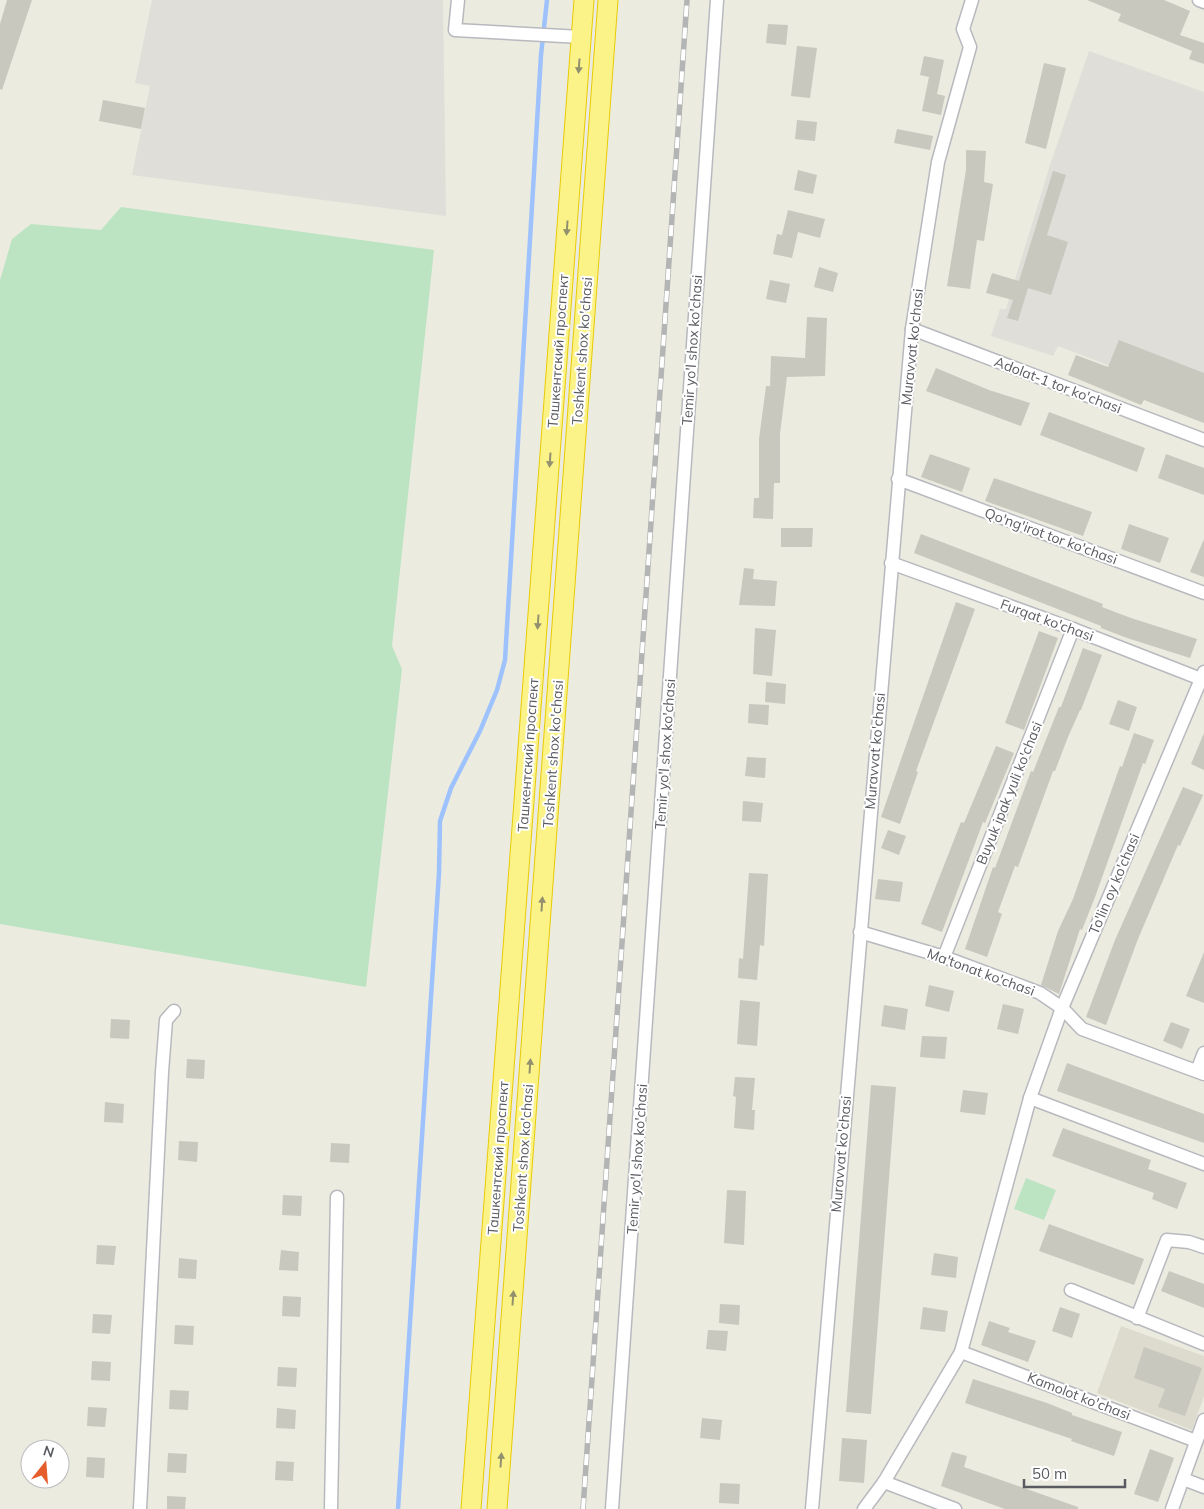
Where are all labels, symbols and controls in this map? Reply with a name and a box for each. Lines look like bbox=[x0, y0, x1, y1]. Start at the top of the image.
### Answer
one-way arrow bbox=[575, 58, 583, 74]
one-way arrow bbox=[563, 220, 571, 236]
street label: Ташкентский проспект bbox=[544, 273, 572, 429]
street label: Temir yo'l shox ko'chasi bbox=[678, 274, 706, 426]
street label: Toshkent shox ko'chasi bbox=[568, 277, 596, 425]
street label: Muravvat ko'chasi bbox=[897, 288, 927, 406]
street label: Adolat-1 tor ko'chasi bbox=[992, 352, 1124, 418]
one-way arrow bbox=[546, 452, 554, 468]
street label: Qo'ng'irot tor ko'chasi bbox=[982, 504, 1120, 568]
street label: Furqat ko'chasi bbox=[998, 595, 1096, 645]
one-way arrow bbox=[534, 614, 542, 630]
street label: Ташкентский проспект bbox=[514, 677, 542, 833]
street label: Temir yo'l shox ko'chasi bbox=[651, 678, 679, 830]
street label: Toshkent shox ko'chasi bbox=[539, 680, 567, 828]
street label: Muravvat ko'chasi bbox=[861, 692, 889, 810]
street label: Buyuk ipak yuli ko'chasi bbox=[972, 719, 1046, 867]
street label: To'lin oy ko'chasi bbox=[1085, 831, 1143, 937]
one-way arrow bbox=[538, 896, 546, 912]
street label: Ma'tonat ko'chasi bbox=[925, 944, 1037, 1000]
one-way arrow bbox=[526, 1058, 534, 1074]
street label: Ташкентский проспект bbox=[484, 1080, 512, 1236]
street label: Temir yo'l shox ko'chasi bbox=[623, 1083, 651, 1235]
street label: Toshkent shox ko'chasi bbox=[509, 1084, 537, 1232]
street label: Muravvat ko'chasi bbox=[827, 1095, 855, 1213]
one-way arrow bbox=[509, 1290, 517, 1306]
street label: Kamolot ko'chasi bbox=[1025, 1368, 1133, 1424]
north arrow bbox=[20, 1439, 70, 1489]
text: N bbox=[41, 1441, 56, 1462]
one-way arrow bbox=[497, 1452, 505, 1468]
scale bar bbox=[1024, 1456, 1125, 1488]
text: 50 m bbox=[1032, 1464, 1067, 1483]

